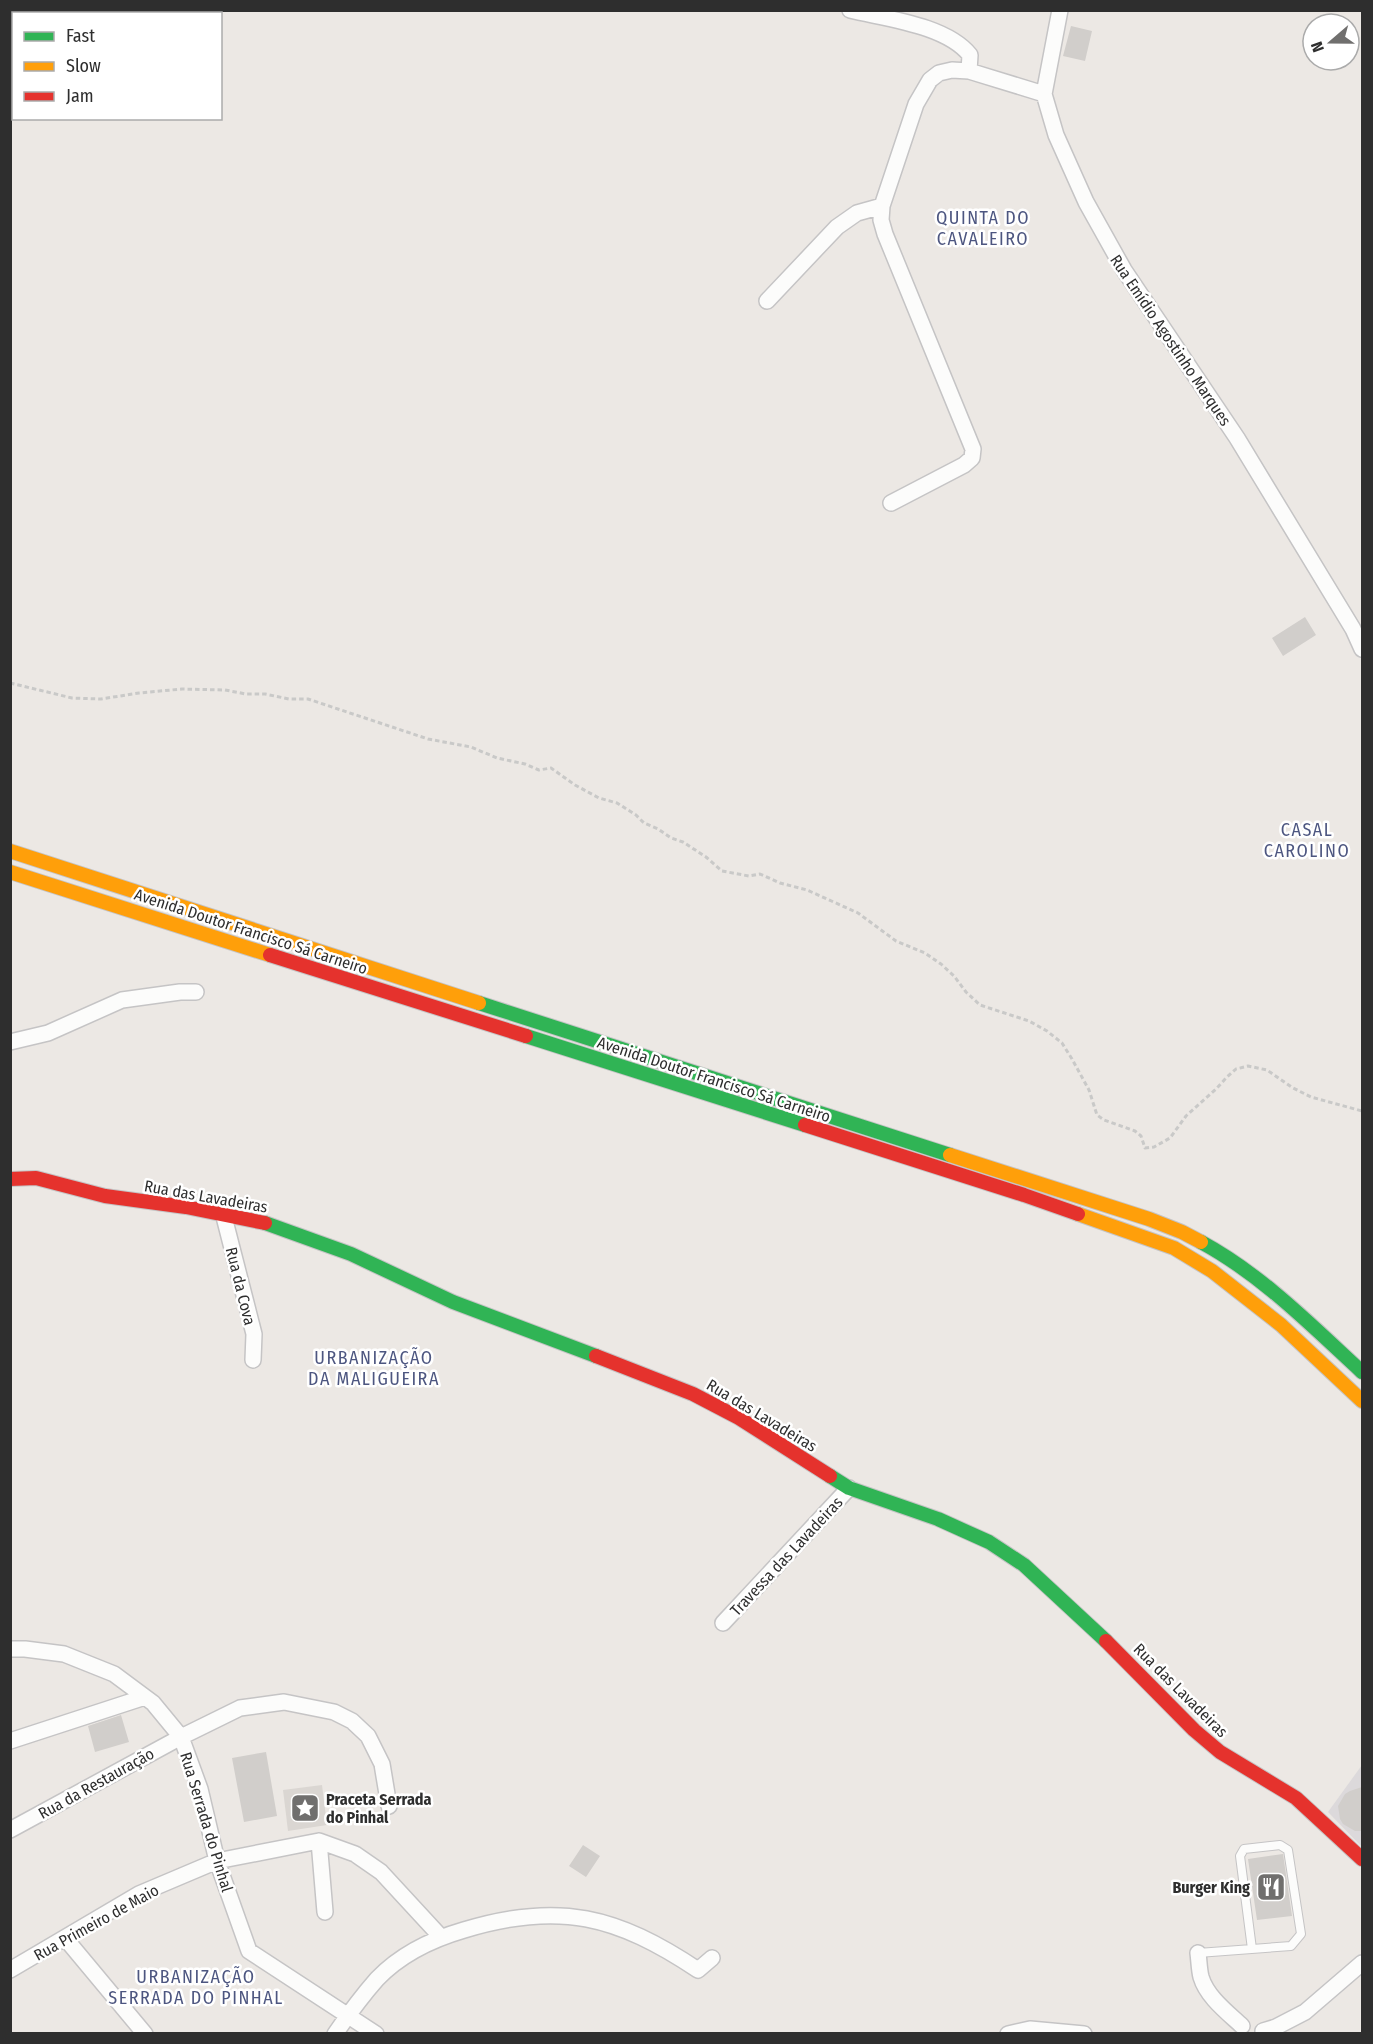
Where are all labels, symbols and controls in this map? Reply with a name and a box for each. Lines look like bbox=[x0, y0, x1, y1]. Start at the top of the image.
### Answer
legend bbox=[12, 12, 222, 120]
north arrow bbox=[1301, 12, 1361, 72]
text: Fast bbox=[66, 25, 95, 47]
text: N bbox=[1307, 39, 1328, 55]
text: Slow bbox=[66, 55, 101, 77]
text: Jam bbox=[66, 85, 94, 107]
district label: QUINTA DO CAVALEIRO bbox=[936, 207, 1030, 250]
street label: Rua Emídio Agostinho Marques bbox=[1106, 251, 1235, 430]
district label: CASAL CAROLINO bbox=[1264, 819, 1350, 862]
street label: Avenida Doutor Francisco Sá Carneiro bbox=[132, 885, 370, 978]
street label: Avenida Doutor Francisco Sá Carneiro bbox=[595, 1033, 833, 1126]
street label: Rua das Lavadeiras bbox=[143, 1176, 269, 1217]
street label: Rua da Cova bbox=[222, 1245, 259, 1327]
district label: URBANIZAÇÃO DA MALIGUEIRA bbox=[308, 1347, 440, 1390]
street label: Rua das Lavadeiras bbox=[703, 1375, 820, 1456]
street label: Travessa das Lavadeiras bbox=[726, 1493, 847, 1620]
street label: Rua das Lavadeiras bbox=[1130, 1639, 1232, 1741]
street label: Rua da Restauração bbox=[35, 1744, 157, 1823]
street label: Rua Serrada do Pinhal bbox=[176, 1750, 237, 1894]
place label: Praceta Serrada do Pinhal bbox=[326, 1790, 432, 1827]
place icon: Praceta Serrada do Pinhal bbox=[289, 1792, 321, 1824]
restaurant icon: Burger King bbox=[1255, 1871, 1287, 1903]
place label: Burger King bbox=[1172, 1878, 1250, 1897]
street label: Rua Primeiro de Maio bbox=[30, 1880, 162, 1965]
district label: URBANIZAÇÃO SERRADA DO PINHAL bbox=[108, 1966, 284, 2009]

